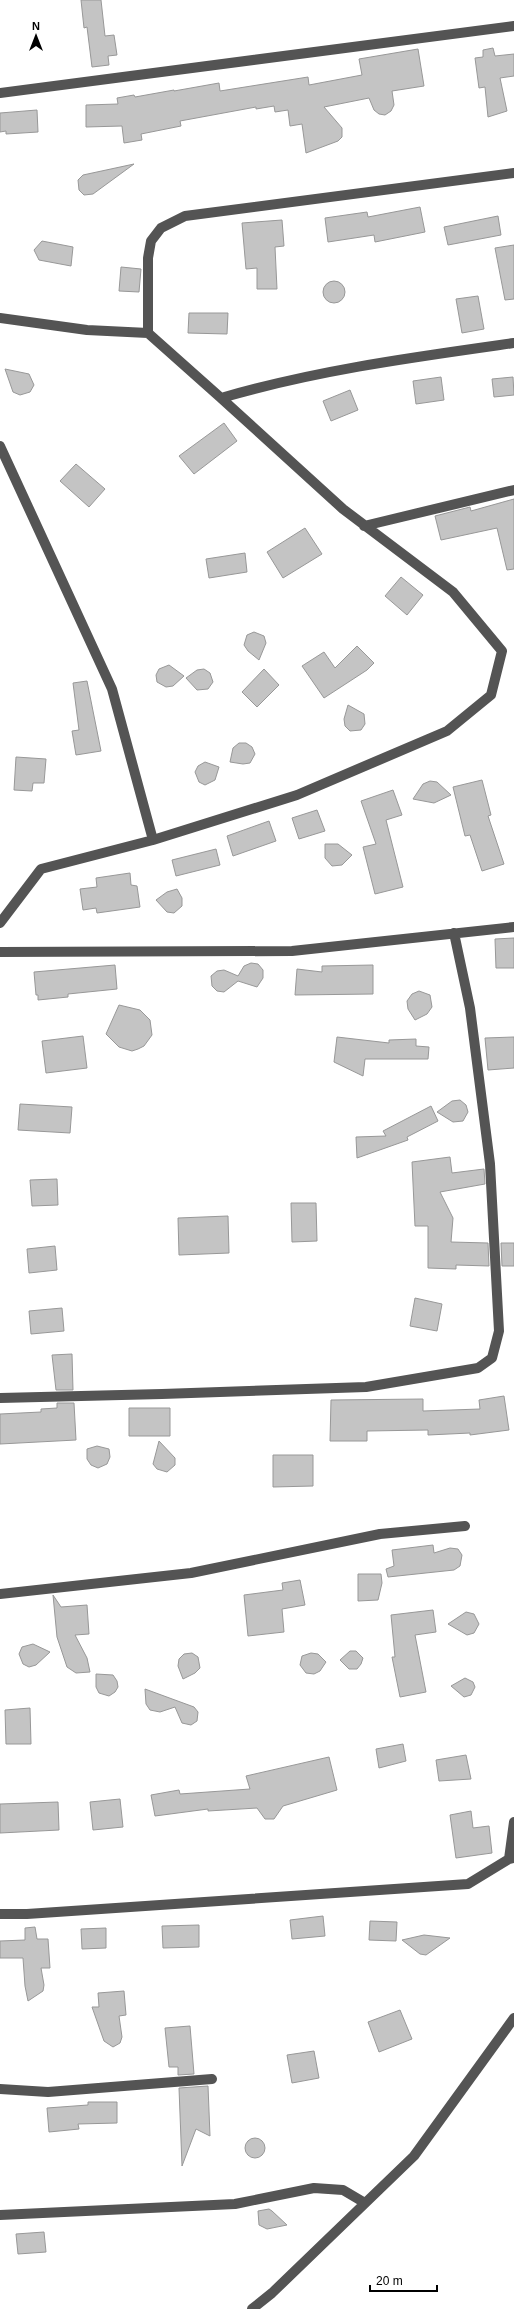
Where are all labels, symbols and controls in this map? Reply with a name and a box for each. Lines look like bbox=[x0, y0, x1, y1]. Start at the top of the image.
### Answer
north arrow bbox=[16, 16, 56, 56]
text: N bbox=[32, 20, 40, 32]
scale bar bbox=[370, 2267, 437, 2293]
text: 20 m bbox=[376, 2274, 403, 2288]

